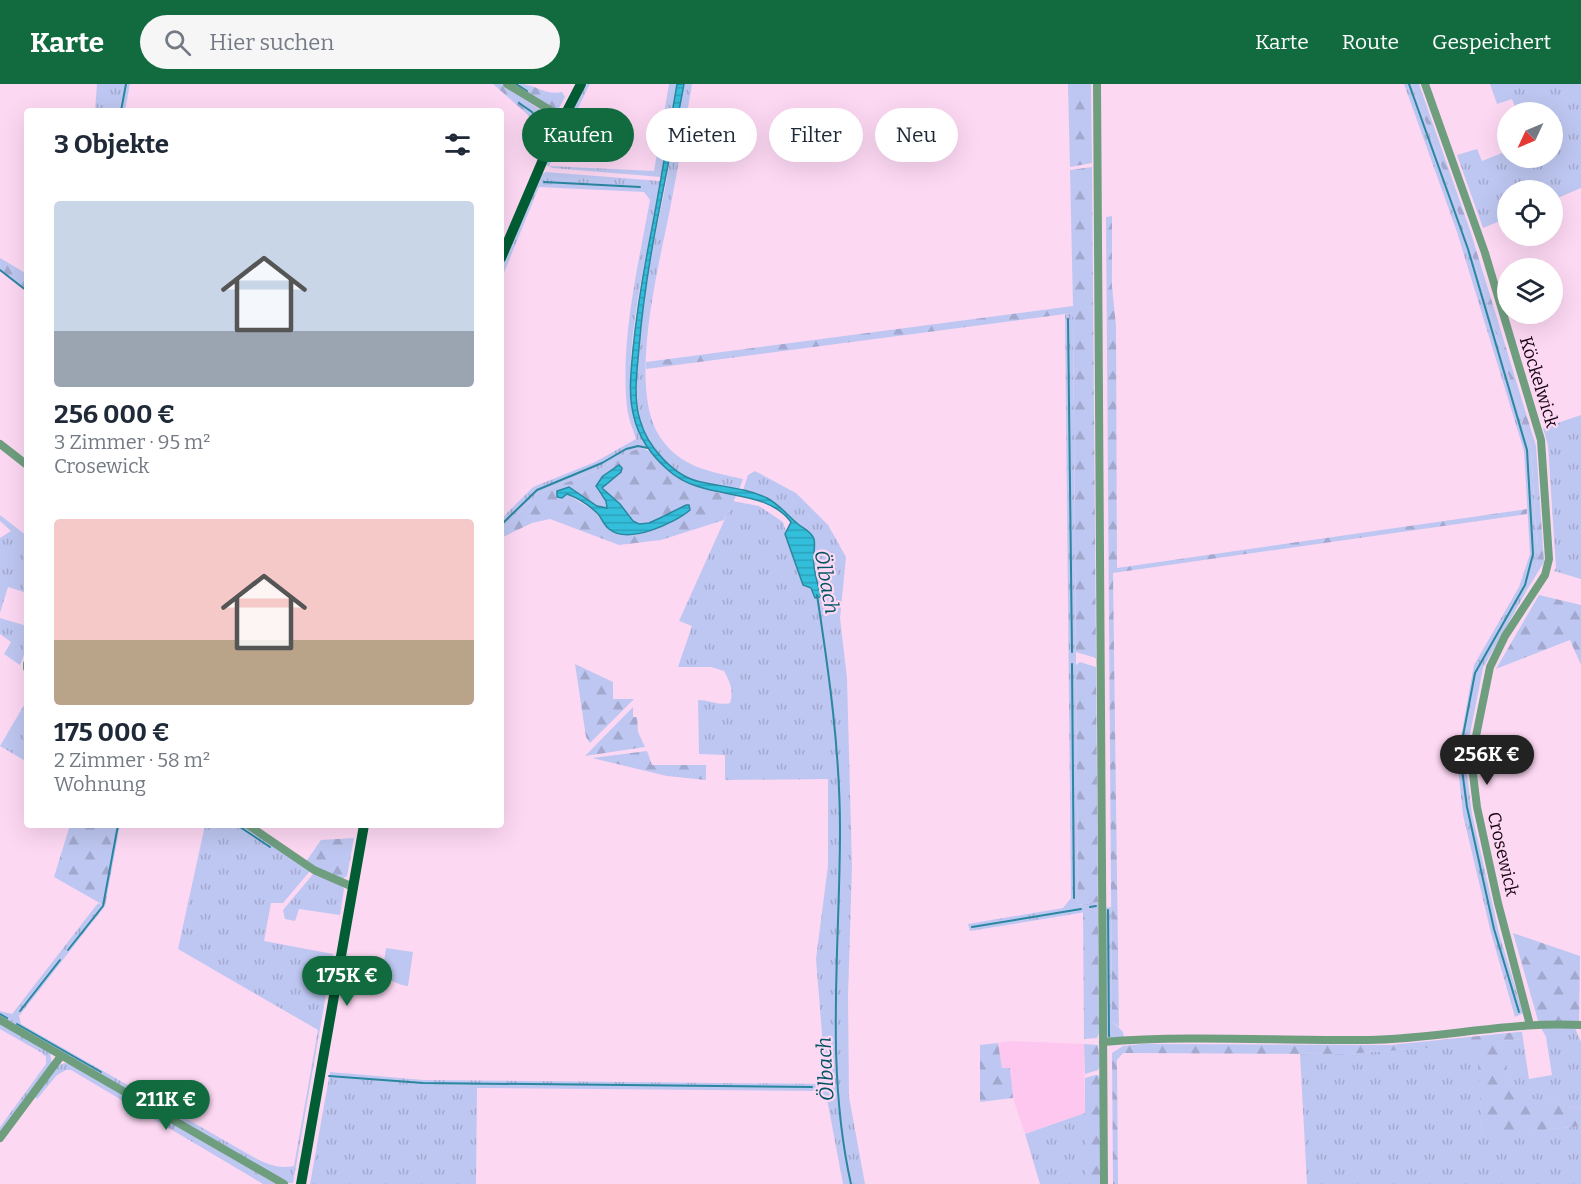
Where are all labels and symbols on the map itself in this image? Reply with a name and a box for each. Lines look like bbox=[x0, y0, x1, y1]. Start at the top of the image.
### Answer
north arrow bbox=[1497, 102, 1563, 168]
street label: Köckelwick bbox=[1515, 334, 1564, 431]
water label: Ölbach bbox=[810, 548, 844, 616]
pin: 256K € bbox=[1438, 735, 1536, 786]
street label: Crosewick bbox=[1483, 810, 1524, 899]
pin: 175K € bbox=[298, 956, 396, 1007]
water label: Ölbach bbox=[811, 1036, 839, 1102]
pin: 211K € bbox=[117, 1080, 215, 1131]

